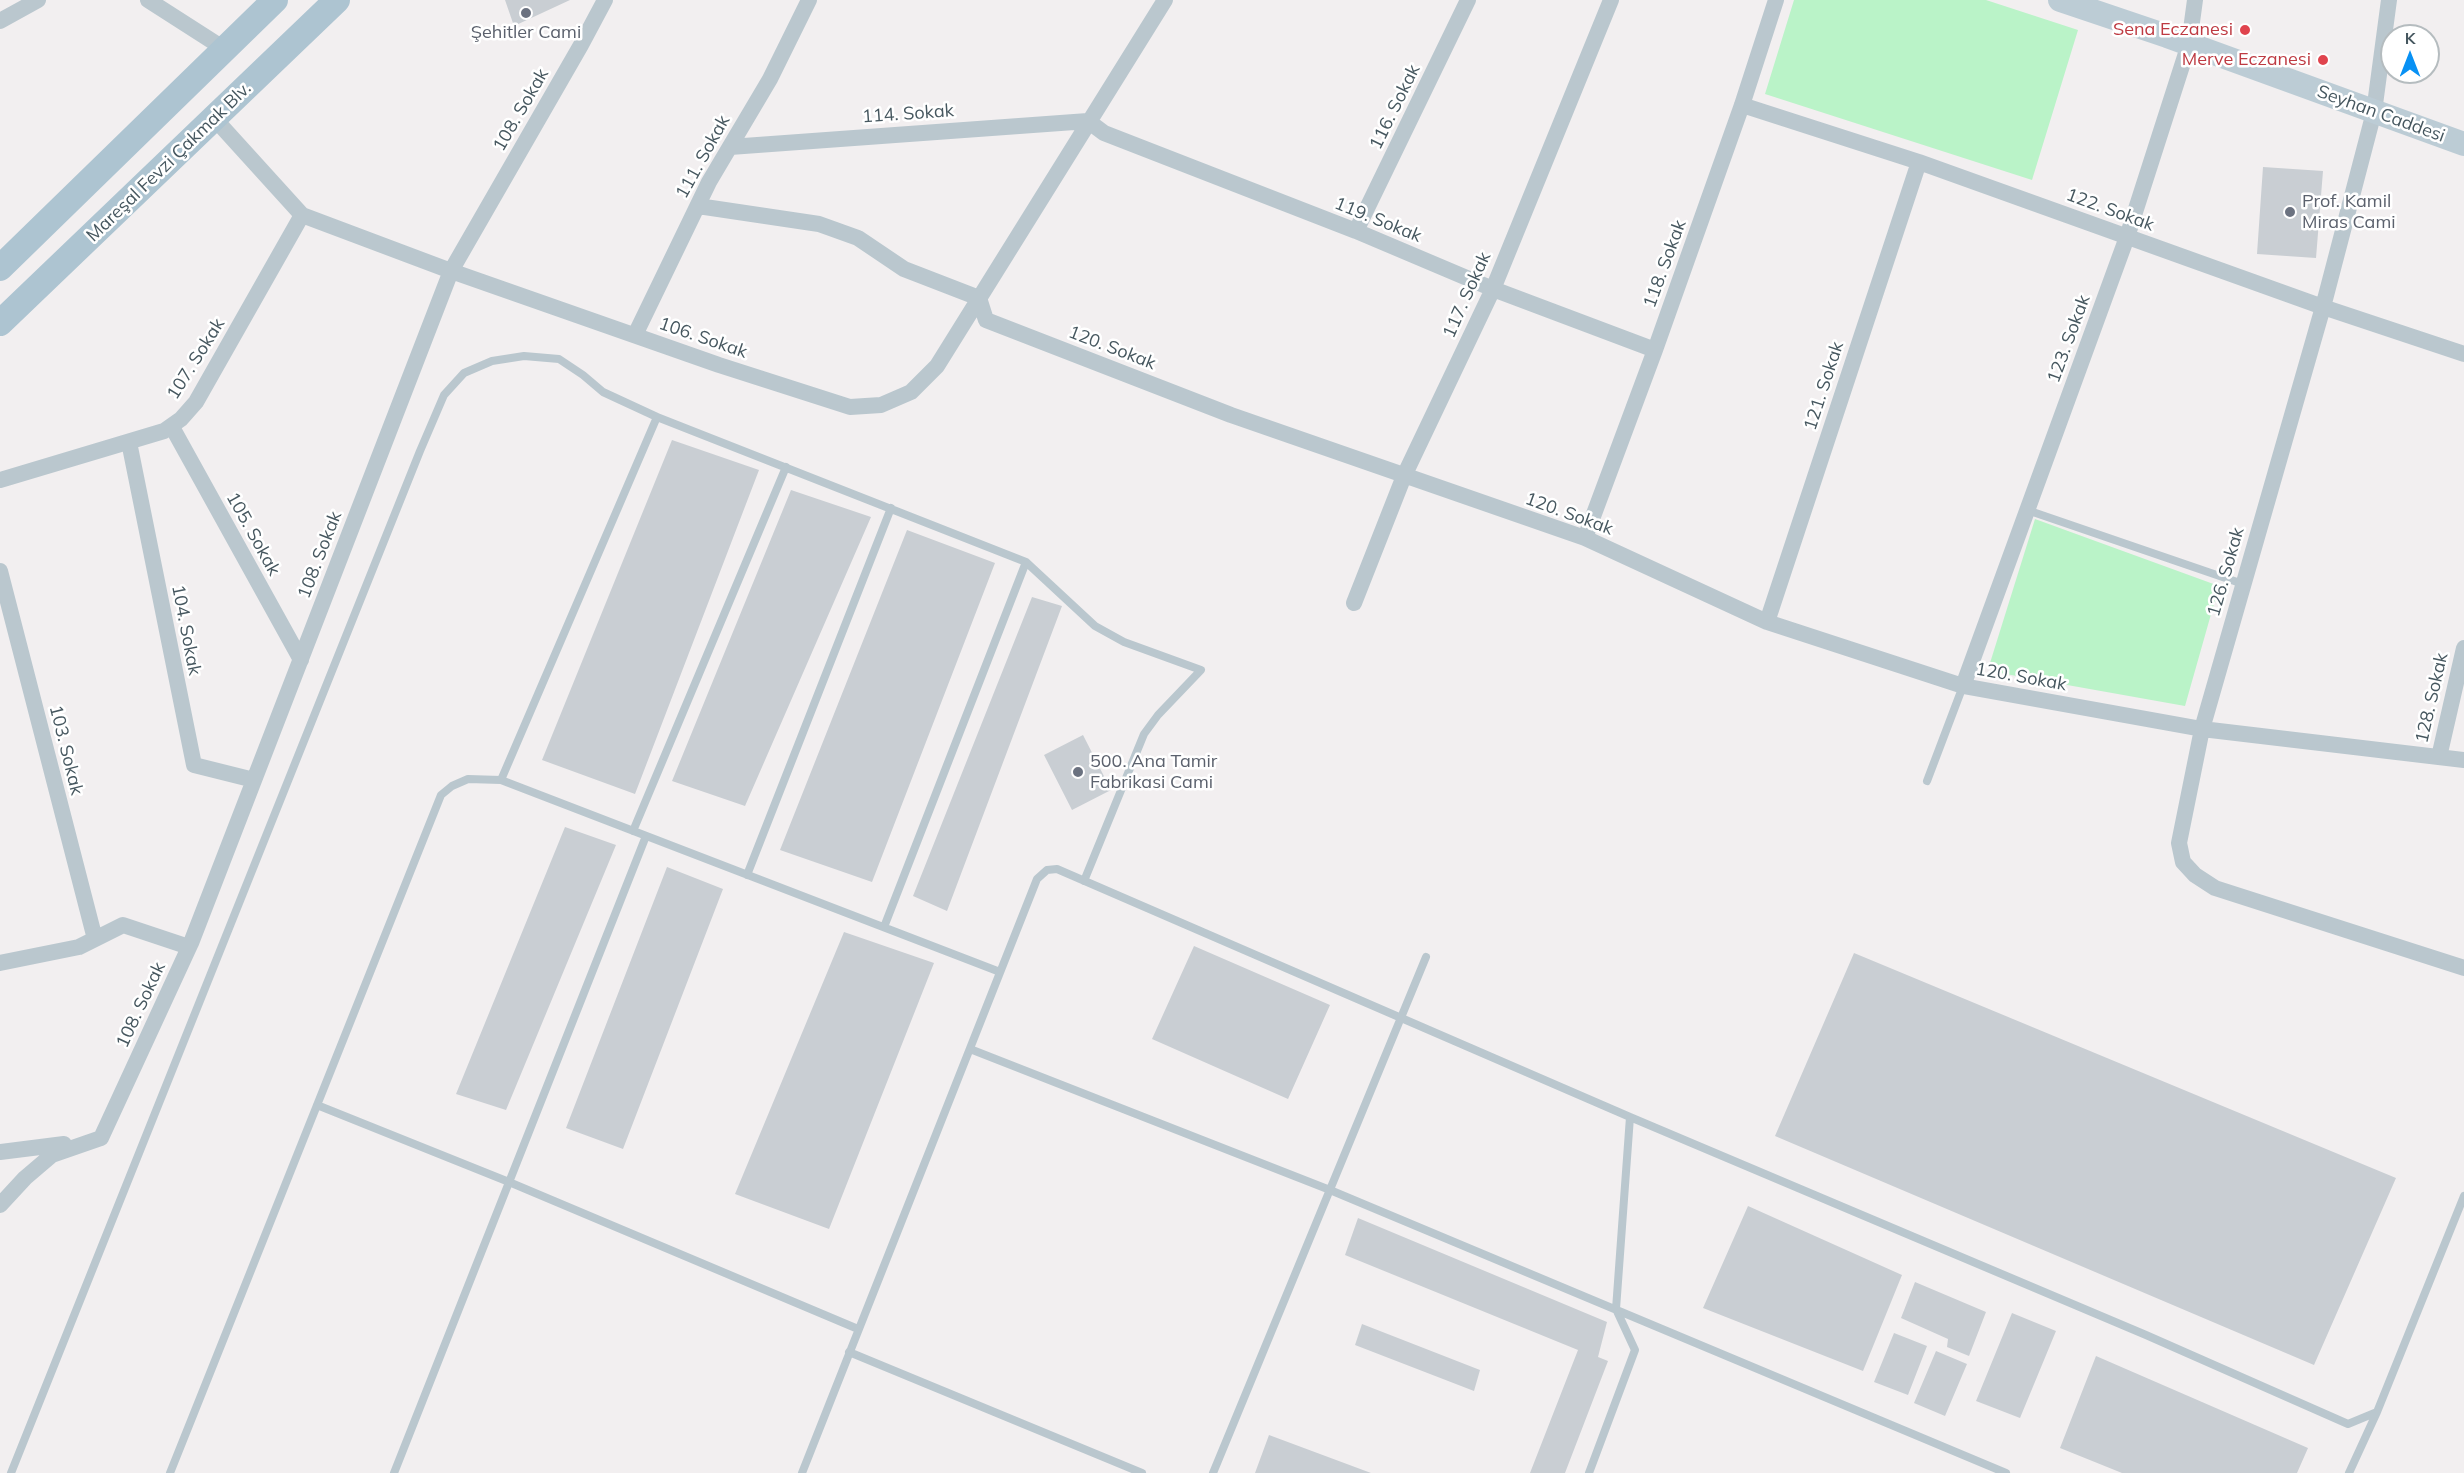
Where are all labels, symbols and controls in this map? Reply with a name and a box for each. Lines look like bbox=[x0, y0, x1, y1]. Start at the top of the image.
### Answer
marker: Şehitler Cami bbox=[519, 6, 533, 20]
place label: Sena Eczanesi bbox=[2113, 19, 2233, 41]
place label: Şehitler Cami bbox=[471, 22, 581, 44]
marker: Sena Eczanesi bbox=[2238, 23, 2252, 37]
north arrow bbox=[2380, 24, 2440, 84]
text: K bbox=[2405, 28, 2415, 48]
place label: Merve Eczanesi bbox=[2182, 49, 2311, 71]
marker: Merve Eczanesi bbox=[2316, 53, 2330, 67]
street label: 116. Sokak bbox=[1365, 61, 1425, 153]
street label: 108. Sokak bbox=[489, 65, 553, 155]
street label: Mareşal Fevzi Çakmak Blv. bbox=[82, 78, 256, 246]
street label: Seyhan Caddesi bbox=[2314, 81, 2448, 147]
street label: 114. Sokak bbox=[861, 100, 955, 128]
street label: 111. Sokak bbox=[671, 112, 735, 202]
street label: 122. Sokak bbox=[2063, 184, 2157, 236]
place label: Prof. Kamil Miras Cami bbox=[2302, 191, 2396, 234]
street label: 119. Sokak bbox=[1331, 193, 1425, 247]
marker: Prof. Kamil Miras Cami bbox=[2283, 205, 2297, 219]
street label: 118. Sokak bbox=[1639, 217, 1691, 311]
street label: 117. Sokak bbox=[1438, 249, 1496, 341]
street label: 123. Sokak bbox=[2043, 292, 2095, 386]
street label: 106. Sokak bbox=[656, 313, 750, 363]
street label: 107. Sokak bbox=[162, 314, 230, 404]
street label: 120. Sokak bbox=[1065, 321, 1159, 375]
street label: 121. Sokak bbox=[1800, 339, 1848, 433]
street label: 120. Sokak bbox=[1522, 488, 1616, 540]
street label: 105. Sokak bbox=[221, 489, 285, 579]
street label: 108. Sokak bbox=[293, 508, 347, 602]
street label: 126. Sokak bbox=[2203, 525, 2249, 619]
street label: 104. Sokak bbox=[167, 583, 205, 677]
street label: 128. Sokak bbox=[2411, 651, 2453, 745]
street label: 120. Sokak bbox=[1974, 658, 2068, 696]
street label: 103. Sokak bbox=[44, 703, 88, 797]
place label: 500. Ana Tamir Fabrikasi Cami bbox=[1090, 751, 1217, 794]
marker: 500. Ana Tamir Fabrikasi Cami bbox=[1071, 765, 1085, 779]
street label: 108. Sokak bbox=[112, 959, 170, 1051]

